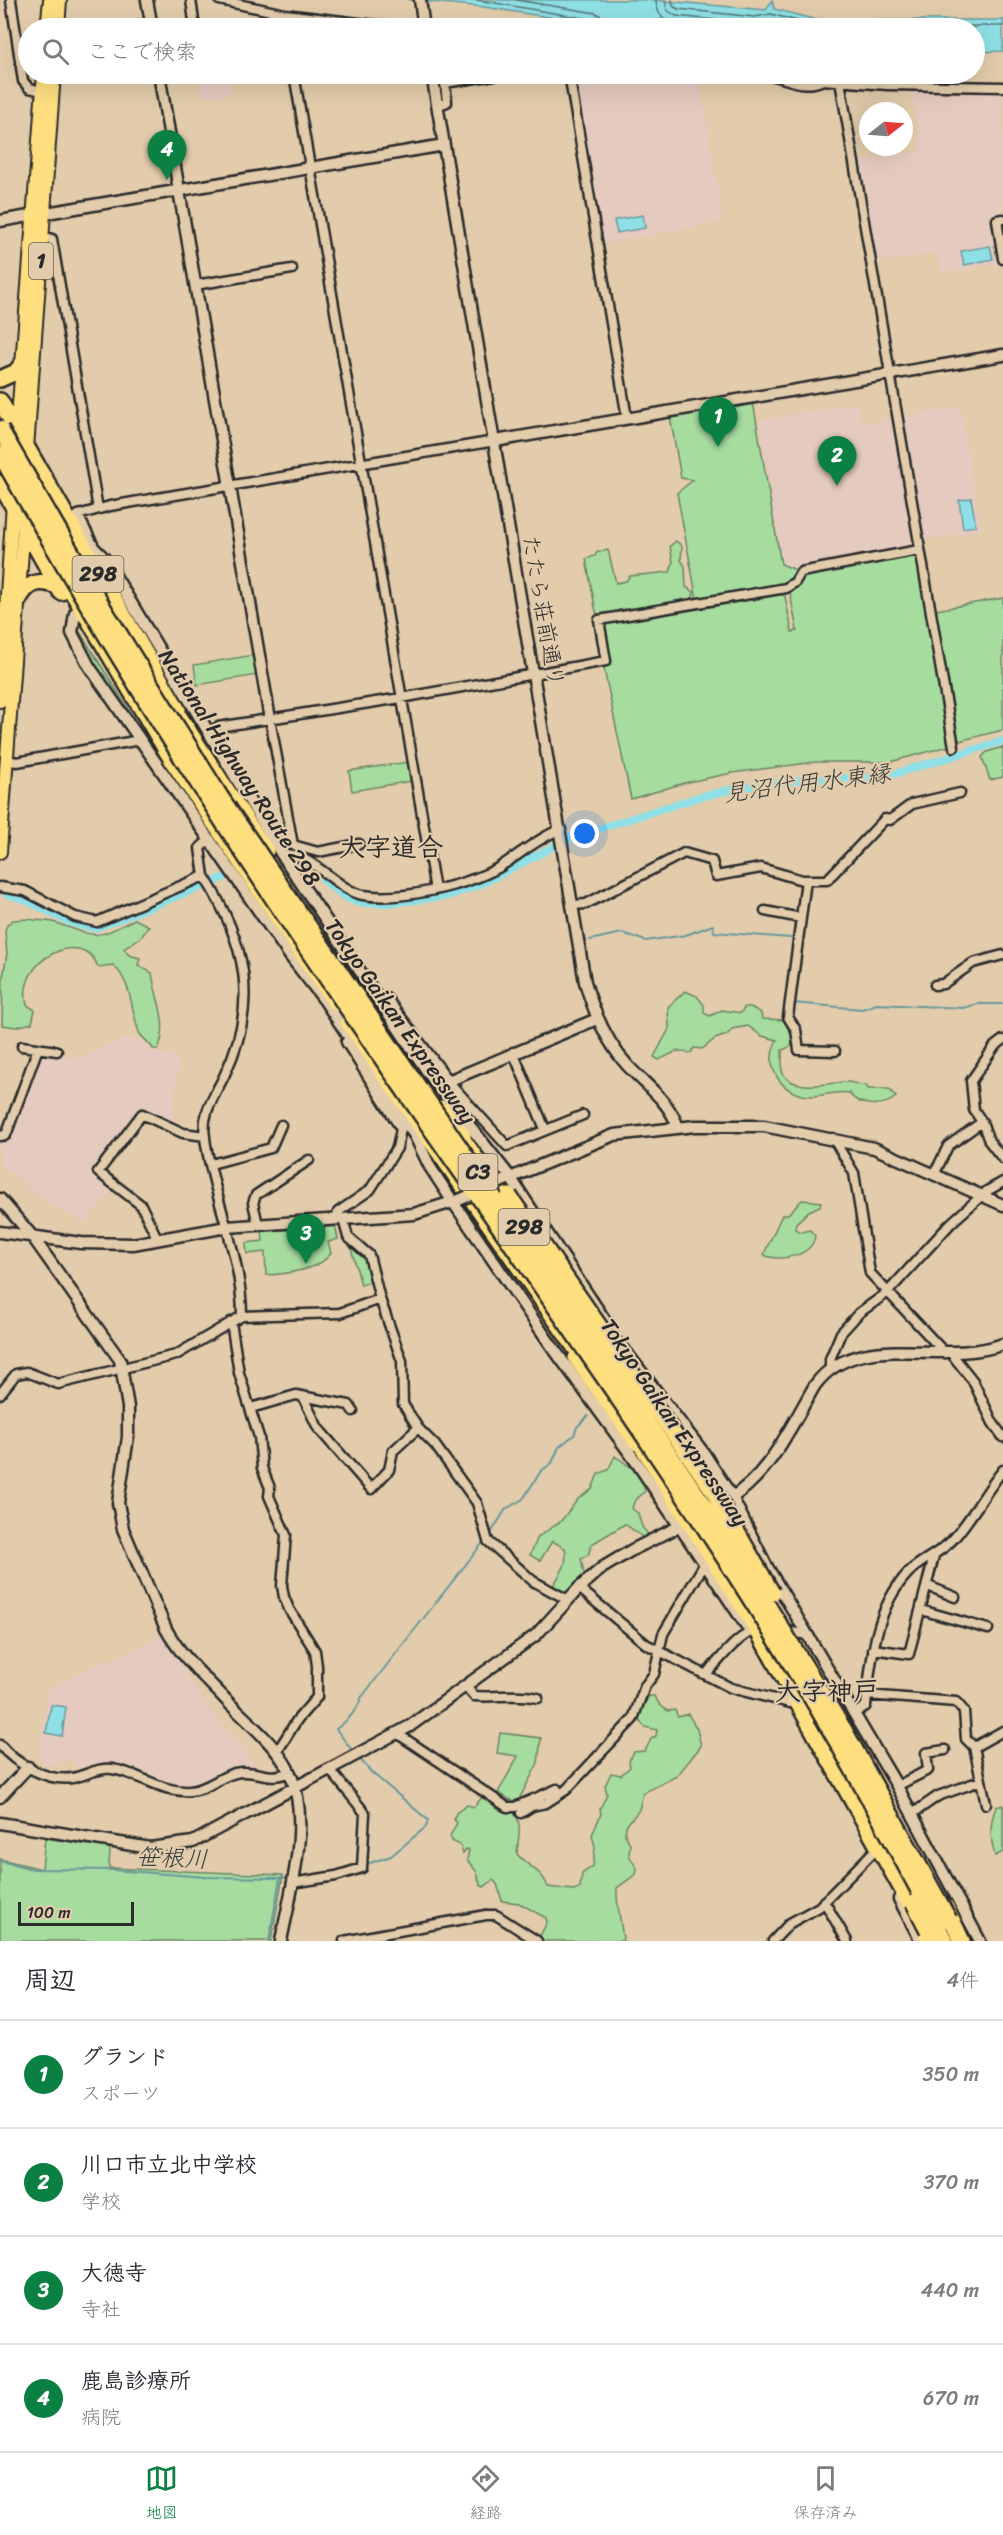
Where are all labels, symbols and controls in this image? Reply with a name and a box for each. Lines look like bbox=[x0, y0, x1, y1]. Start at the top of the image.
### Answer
search box bbox=[18, 18, 985, 84]
text: ここで検索 bbox=[87, 32, 197, 71]
icon: search bbox=[39, 35, 72, 68]
north arrow bbox=[859, 102, 913, 156]
pin: 4 bbox=[148, 130, 186, 180]
road number: 1 bbox=[29, 243, 53, 279]
pin: 1 bbox=[698, 398, 738, 447]
pin: 2 bbox=[818, 436, 856, 486]
street label: たたら荘前通り bbox=[511, 532, 576, 690]
road number: 298 bbox=[72, 556, 124, 592]
street label: National Highway Route 298 bbox=[148, 640, 331, 894]
water label: 見沼代用水東縁 bbox=[721, 752, 895, 814]
your location bbox=[570, 819, 599, 848]
district label: 大字道合 bbox=[339, 824, 443, 870]
street label: Tokyo Gaikan Expressway bbox=[314, 910, 487, 1133]
road number: C3 bbox=[458, 1154, 498, 1190]
road number: 298 bbox=[498, 1209, 550, 1245]
pin: 3 bbox=[286, 1214, 326, 1264]
street label: Tokyo Gaikan Expressway bbox=[590, 1310, 760, 1535]
district label: 大字神戸 bbox=[775, 1668, 879, 1714]
water label: 笹根川 bbox=[135, 1836, 209, 1880]
text: 100 m bbox=[27, 1898, 71, 1927]
scale bar bbox=[18, 1899, 134, 1926]
text: 周辺 bbox=[24, 1957, 76, 2003]
text: 4件 bbox=[947, 1963, 979, 1998]
text: グランド bbox=[81, 2037, 169, 2076]
text: 1 bbox=[39, 2057, 48, 2092]
text: 350 m bbox=[923, 2057, 979, 2092]
text: スポーツ bbox=[81, 2076, 161, 2111]
text: 川口市立北中学校 bbox=[81, 2145, 257, 2184]
text: 2 bbox=[38, 2165, 49, 2200]
text: 370 m bbox=[923, 2165, 979, 2200]
text: 学校 bbox=[81, 2184, 121, 2219]
text: 大徳寺 bbox=[81, 2253, 147, 2292]
text: 3 bbox=[38, 2273, 49, 2308]
text: 440 m bbox=[921, 2273, 979, 2308]
text: 寺社 bbox=[81, 2292, 121, 2327]
text: 鹿島診療所 bbox=[81, 2361, 191, 2400]
text: 4 bbox=[37, 2381, 50, 2416]
text: 670 m bbox=[923, 2381, 979, 2416]
text: 病院 bbox=[81, 2400, 121, 2435]
tab: 地図 bbox=[145, 2462, 178, 2527]
tab: 経路 bbox=[469, 2462, 502, 2527]
tab: 保存済み bbox=[793, 2462, 857, 2527]

